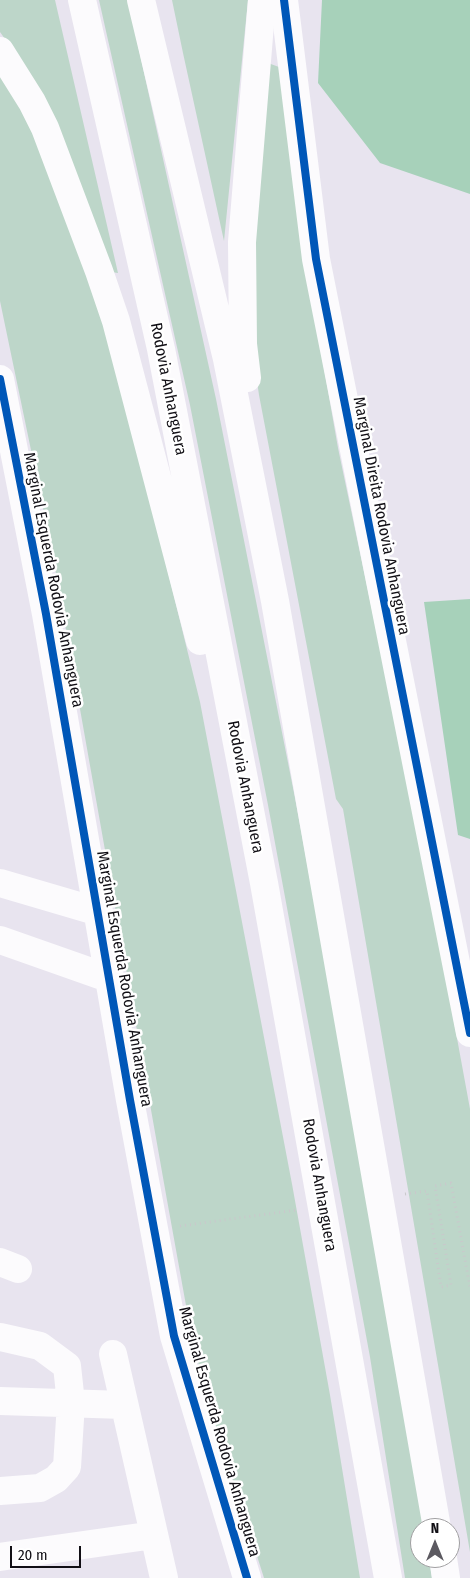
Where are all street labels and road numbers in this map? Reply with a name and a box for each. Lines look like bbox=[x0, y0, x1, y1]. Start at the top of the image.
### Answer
street label: Rodovia Anhanguera bbox=[146, 321, 190, 457]
street label: Marginal Direita Rodovia Anhanguera bbox=[348, 395, 414, 637]
street label: Marginal Esquerda Rodovia Anhanguera bbox=[19, 451, 87, 709]
street label: Rodovia Anhanguera bbox=[223, 719, 267, 855]
street label: Marginal Esquerda Rodovia Anhanguera bbox=[92, 850, 156, 1108]
street label: Rodovia Anhanguera bbox=[298, 1117, 340, 1253]
street label: Marginal Esquerda Rodovia Anhanguera bbox=[174, 1305, 264, 1559]

